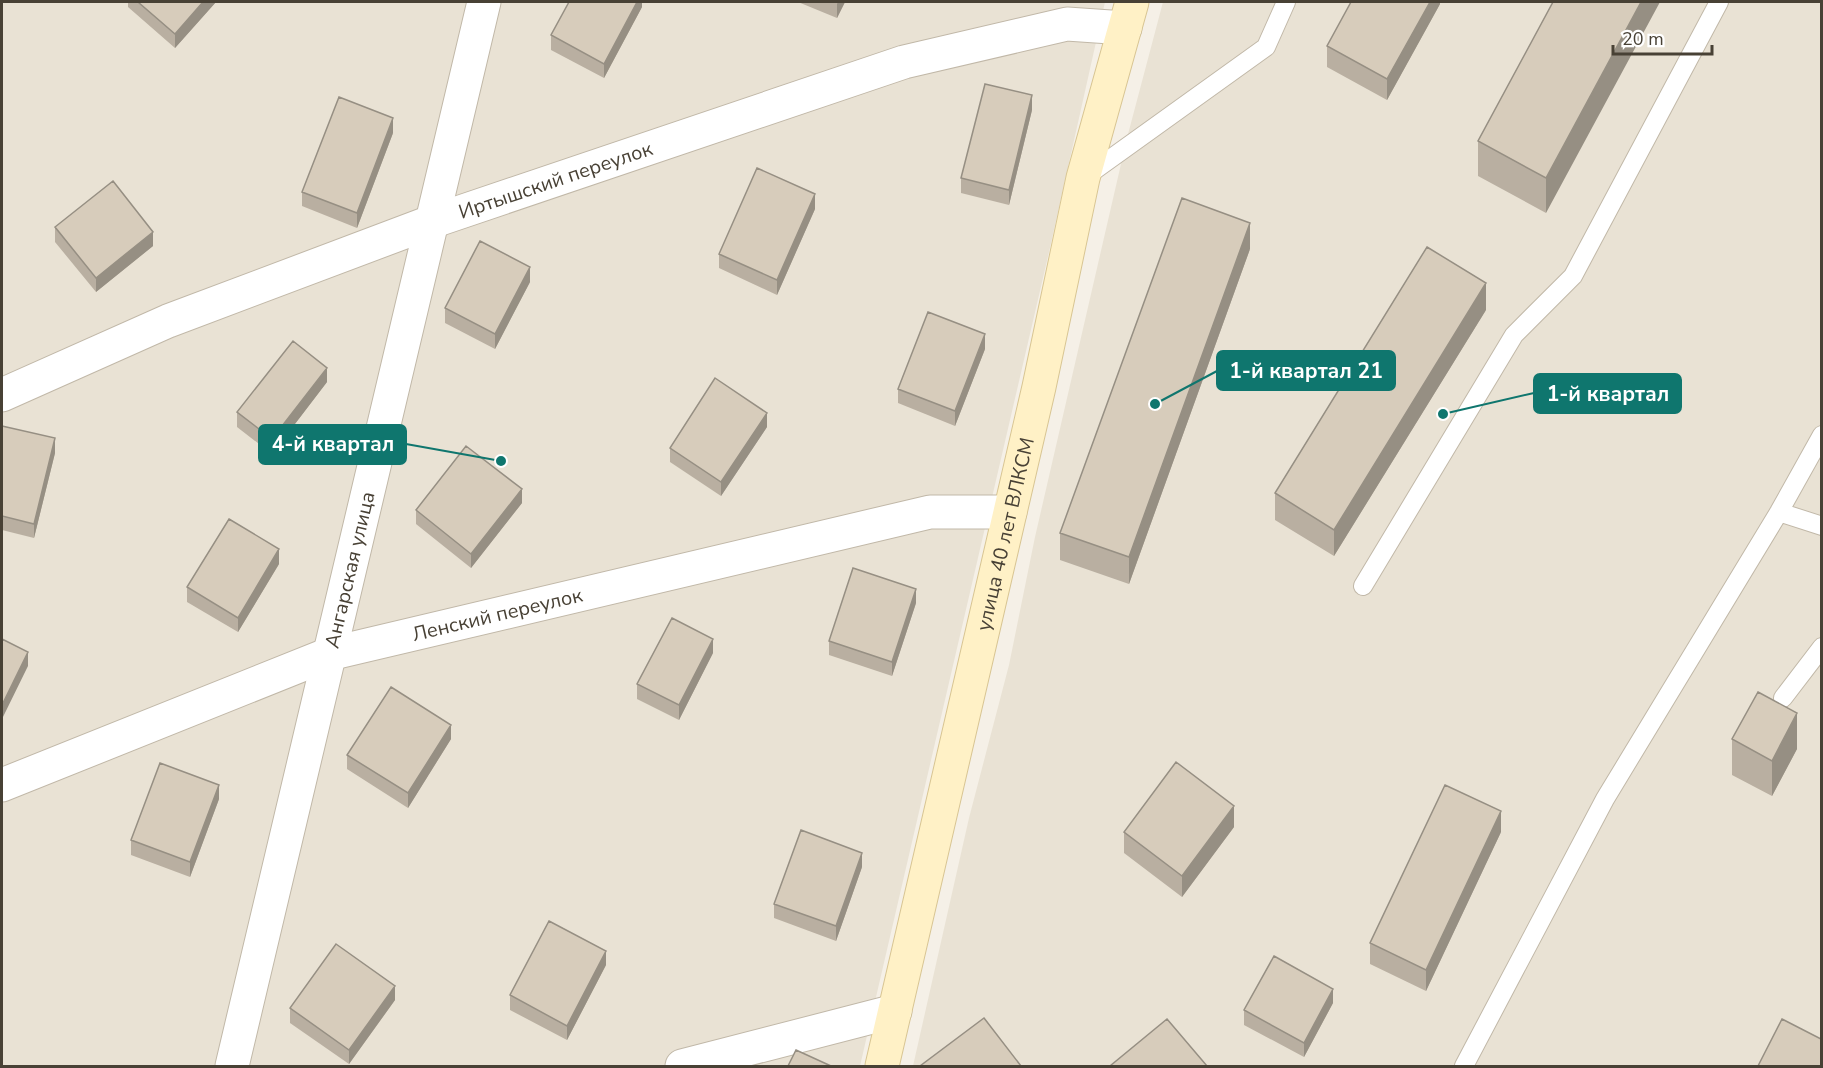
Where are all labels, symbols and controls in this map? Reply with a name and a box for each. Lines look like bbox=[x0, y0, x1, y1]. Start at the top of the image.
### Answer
scale bar bbox=[1613, 18, 1712, 56]
text: 20 m bbox=[1622, 27, 1664, 51]
street label: Иртышский переулок bbox=[455, 135, 656, 226]
callout: 1-й квартал 21 bbox=[1217, 351, 1395, 390]
text: 1-й квартал 21 bbox=[1229, 357, 1383, 385]
callout: 1-й квартал bbox=[1534, 374, 1681, 413]
text: 1-й квартал bbox=[1547, 380, 1669, 408]
callout: 4-й квартал bbox=[259, 425, 406, 464]
text: 4-й квартал bbox=[272, 430, 394, 458]
street label: улица 40 лет ВЛКСМ bbox=[970, 435, 1041, 634]
street label: Ангарская улица bbox=[318, 489, 382, 651]
street label: Ленский переулок bbox=[409, 581, 586, 648]

